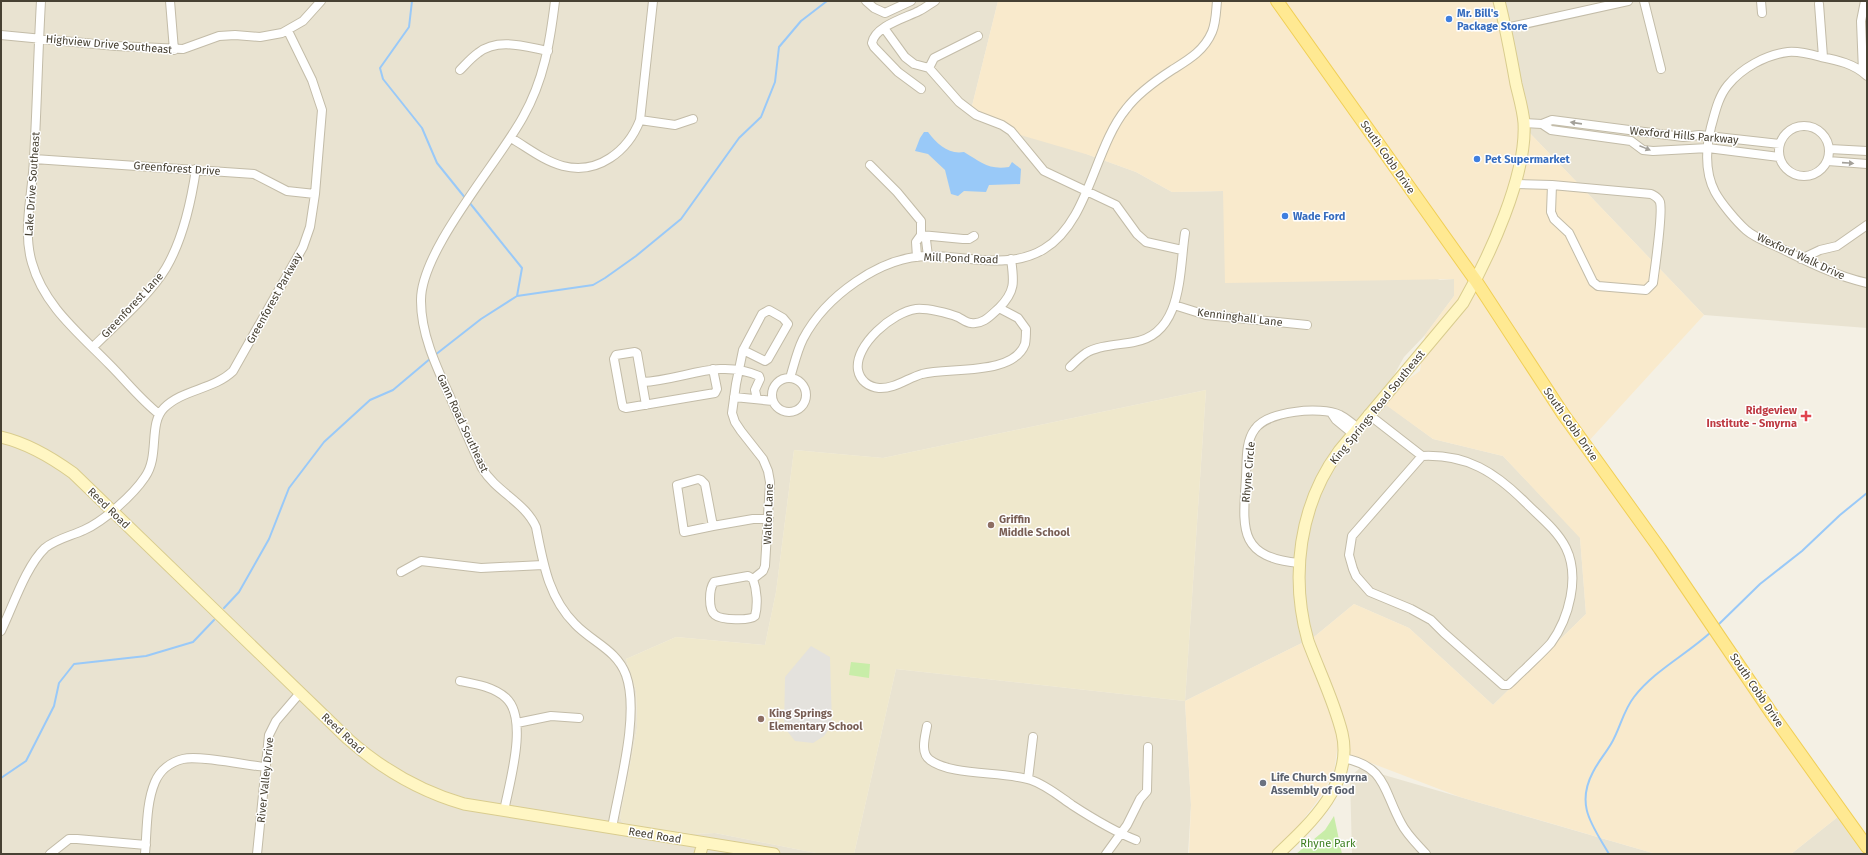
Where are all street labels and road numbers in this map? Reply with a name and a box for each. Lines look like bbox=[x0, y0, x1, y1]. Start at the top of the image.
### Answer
street label: Highview Drive Southeast bbox=[45, 32, 173, 57]
street label: South Cobb Drive bbox=[1358, 118, 1418, 196]
street label: Wexford Hills Parkway bbox=[1629, 124, 1740, 147]
street label: Lake Drive Southeast bbox=[22, 131, 43, 237]
street label: Greenforest Drive bbox=[133, 159, 221, 178]
street label: Wexford Walk Drive bbox=[1755, 230, 1847, 283]
street label: Greenforest Parkway bbox=[244, 250, 305, 346]
street label: Mill Pond Road bbox=[923, 251, 999, 266]
street label: Greenforest Lane bbox=[99, 270, 166, 341]
street label: Kenninghall Lane bbox=[1196, 306, 1283, 329]
street label: King Springs Road Southeast bbox=[1327, 348, 1427, 467]
street label: Gann Road Southeast bbox=[434, 372, 491, 475]
street label: South Cobb Drive bbox=[1541, 385, 1601, 463]
street label: Rhyne Circle bbox=[1239, 441, 1258, 503]
street label: Walton Lane bbox=[761, 483, 776, 545]
street label: Reed Road bbox=[85, 485, 132, 532]
street label: South Cobb Drive bbox=[1727, 651, 1786, 730]
street label: Reed Road bbox=[319, 710, 367, 756]
street label: River Valley Drive bbox=[255, 736, 276, 824]
street label: Reed Road bbox=[628, 825, 682, 846]

